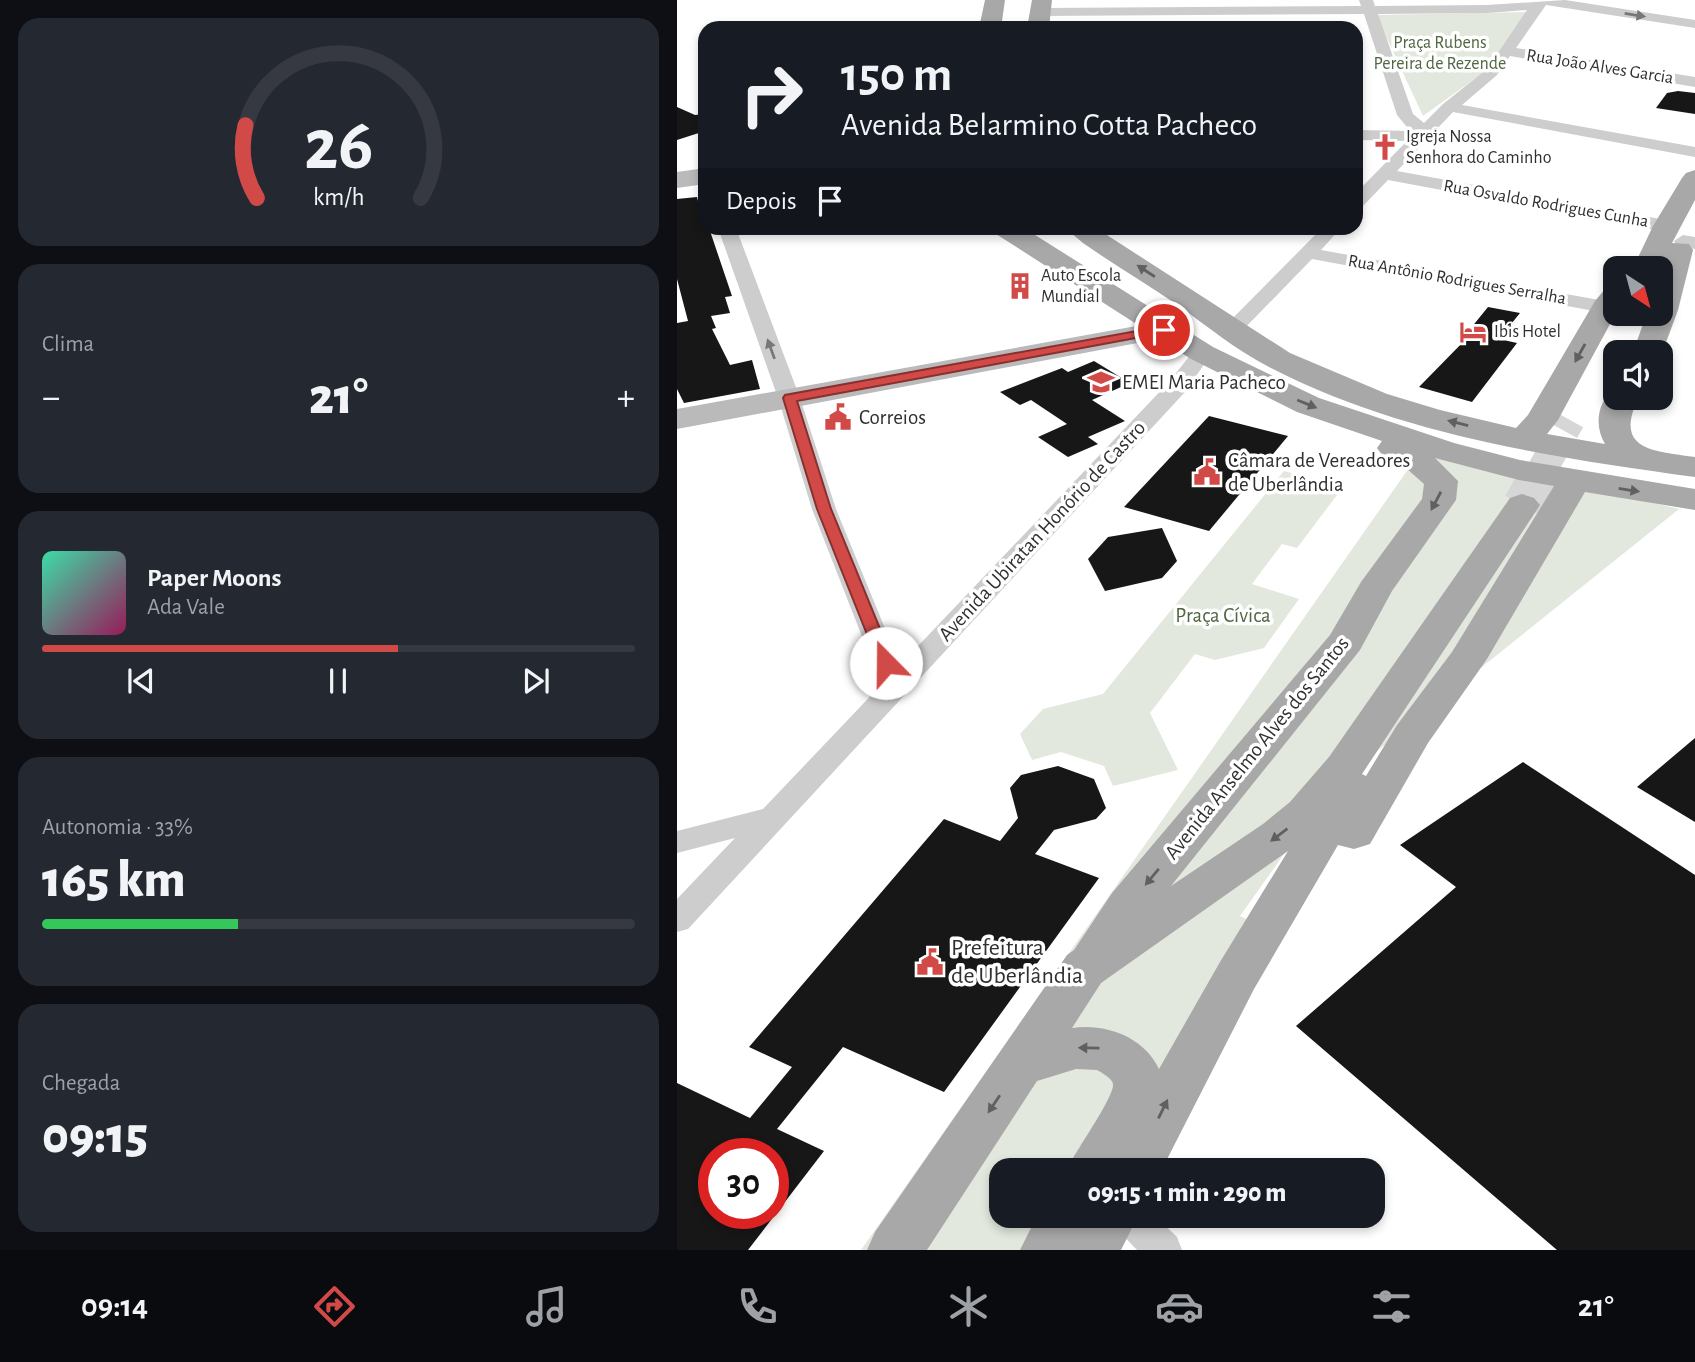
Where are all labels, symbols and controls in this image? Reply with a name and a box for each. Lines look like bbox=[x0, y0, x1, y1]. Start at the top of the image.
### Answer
one-way arrow bbox=[1624, 10, 1646, 21]
park label: Praça Rubens Pereira de Rezende bbox=[1374, 34, 1506, 73]
street label: Rua João Alves Garcia bbox=[1525, 46, 1675, 88]
icon: right bbox=[726, 49, 817, 140]
text: 150 m bbox=[841, 51, 952, 100]
text: Avenida Belarmino Cotta Pacheco bbox=[841, 109, 1257, 141]
text: 26 bbox=[304, 111, 373, 184]
place label: Igreja Nossa Senhora do Caminho bbox=[1406, 128, 1552, 167]
church icon: Igreja Nossa Senhora do Caminho bbox=[1370, 132, 1400, 162]
street label: Rua Osvaldo Rodrigues Cunha bbox=[1442, 177, 1650, 231]
icon: arrive bbox=[811, 182, 849, 220]
text: km/h bbox=[313, 185, 364, 210]
text: Depois bbox=[726, 188, 797, 214]
street label: Rua Antônio Rodrigues Serralha bbox=[1347, 252, 1567, 308]
north arrow bbox=[1603, 256, 1673, 326]
map controls bbox=[1603, 256, 1673, 410]
one-way arrow bbox=[1136, 265, 1156, 278]
place label: Auto Escola Mundial bbox=[1041, 267, 1121, 306]
building icon: Auto Escola Mundial bbox=[1005, 271, 1035, 301]
pin bbox=[1134, 300, 1194, 360]
icon: arrive bbox=[1145, 311, 1183, 349]
hotel icon: Ibis Hotel bbox=[1458, 317, 1488, 347]
place label: Ibis Hotel bbox=[1494, 323, 1561, 341]
text: Clima bbox=[42, 333, 94, 356]
one-way arrow bbox=[766, 338, 777, 359]
button: sound bbox=[1603, 340, 1673, 410]
one-way arrow bbox=[1574, 343, 1586, 362]
school or university icon: EMEI Maria Pacheco bbox=[1086, 367, 1116, 397]
text: 21° bbox=[309, 371, 368, 423]
place label: EMEI Maria Pacheco bbox=[1122, 372, 1286, 393]
text: − bbox=[42, 379, 60, 417]
text: + bbox=[617, 379, 635, 417]
one-way arrow bbox=[1297, 399, 1318, 410]
public building icon: Correios bbox=[823, 402, 853, 432]
place label: Correios bbox=[859, 407, 926, 428]
street label: Avenida Ubiratan Honório de Castro bbox=[935, 417, 1149, 645]
one-way arrow bbox=[1447, 417, 1469, 428]
place label: Câmara de Vereadores de Uberlândia bbox=[1228, 450, 1410, 495]
public building icon: Câmara de Vereadores de Uberlândia bbox=[1192, 457, 1222, 487]
one-way arrow bbox=[1618, 485, 1640, 496]
one-way arrow bbox=[1430, 491, 1442, 511]
text: Paper Moons bbox=[147, 565, 282, 591]
text: Ada Vale bbox=[147, 596, 225, 619]
park label: Praça Cívica bbox=[1175, 605, 1271, 626]
position arrow bbox=[849, 626, 923, 700]
street label: Avenida Anselmo Alves dos Santos bbox=[1161, 633, 1353, 863]
icon: previous bbox=[122, 662, 160, 700]
icon: pause bbox=[319, 662, 357, 700]
icon: next bbox=[517, 662, 555, 700]
text: Autonomia · 33% bbox=[42, 816, 193, 839]
one-way arrow bbox=[1270, 827, 1288, 841]
text: 165 km bbox=[42, 854, 186, 906]
one-way arrow bbox=[1145, 869, 1160, 886]
place label: Prefeitura de Uberlândia bbox=[951, 936, 1083, 988]
public building icon: Prefeitura de Uberlândia bbox=[915, 947, 945, 977]
one-way arrow bbox=[1078, 1042, 1100, 1053]
text: Chegada bbox=[42, 1072, 120, 1095]
one-way arrow bbox=[988, 1095, 1001, 1114]
one-way arrow bbox=[1158, 1099, 1169, 1119]
text: 09:15 bbox=[42, 1110, 148, 1162]
speed limit sign: 30 bbox=[698, 1138, 789, 1229]
text: 09:15 · 1 min · 290 m bbox=[1088, 1180, 1286, 1206]
icon: directions bbox=[310, 1282, 359, 1331]
icon: music bbox=[522, 1282, 571, 1331]
icon: phone bbox=[733, 1282, 782, 1331]
icon: climate bbox=[944, 1282, 993, 1331]
icon: car bbox=[1155, 1282, 1204, 1331]
icon: filters bbox=[1367, 1282, 1416, 1331]
text: 09:14 bbox=[81, 1290, 148, 1322]
text: 21° bbox=[1578, 1290, 1614, 1322]

